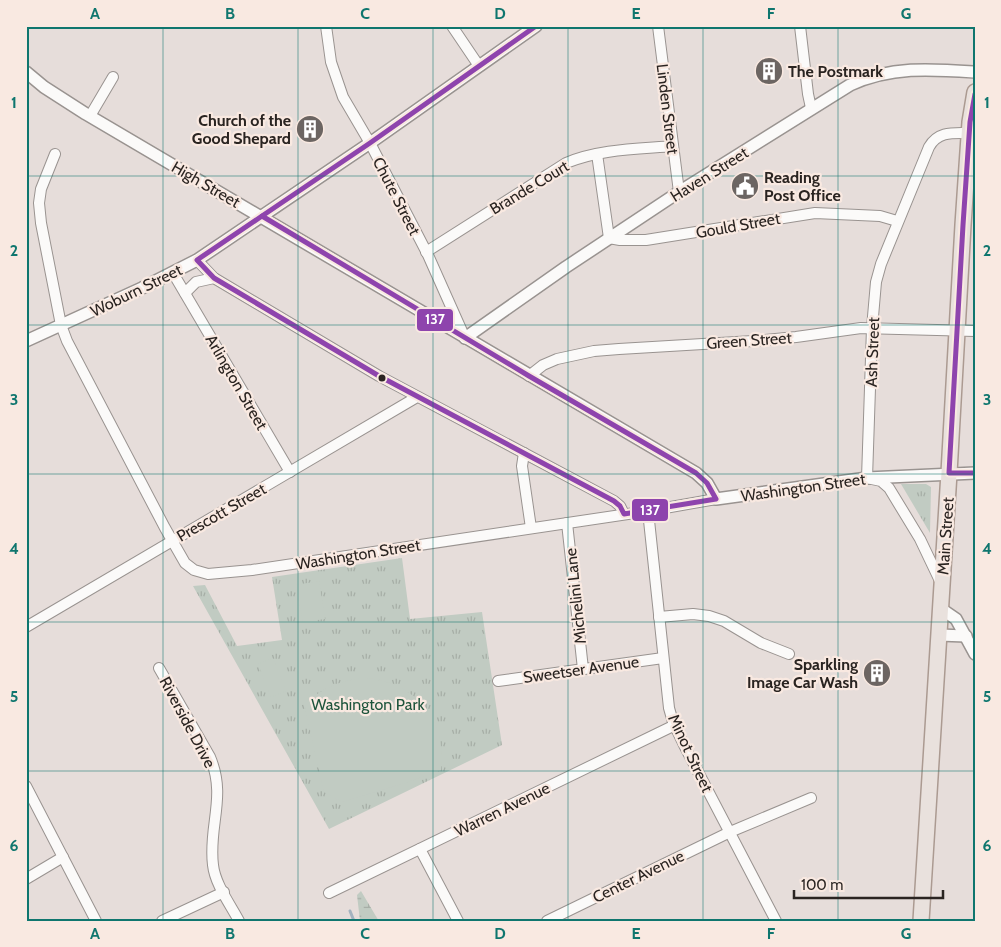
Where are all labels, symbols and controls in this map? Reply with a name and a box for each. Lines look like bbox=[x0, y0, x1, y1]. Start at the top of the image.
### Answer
text: A bbox=[90, 4, 100, 23]
text: B bbox=[225, 4, 235, 23]
text: C bbox=[360, 4, 370, 23]
text: D bbox=[494, 4, 506, 23]
text: E bbox=[631, 4, 641, 23]
text: F bbox=[767, 4, 776, 23]
text: G bbox=[901, 4, 911, 23]
building icon: The Postmark bbox=[754, 56, 784, 86]
place label: The Postmark bbox=[788, 62, 883, 81]
street label: Linden Street bbox=[653, 63, 683, 156]
text: 1 bbox=[11, 93, 17, 112]
text: 1 bbox=[984, 93, 990, 112]
place label: Church of the Good Shepard bbox=[192, 111, 291, 148]
building icon: Church of the Good Shepard bbox=[295, 114, 325, 144]
street label: Haven Street bbox=[667, 143, 752, 206]
street label: Chute Street bbox=[369, 154, 425, 239]
street label: Brande Court bbox=[486, 156, 573, 218]
street label: High Street bbox=[168, 157, 244, 212]
place label: Reading Post Office bbox=[764, 168, 841, 205]
public building icon: Reading Post Office bbox=[730, 171, 760, 201]
street label: Gould Street bbox=[695, 209, 782, 242]
text: 2 bbox=[10, 241, 18, 260]
text: 2 bbox=[983, 241, 991, 260]
street label: Woburn Street bbox=[87, 260, 186, 321]
line badge: 137 bbox=[416, 308, 454, 332]
text: 137 bbox=[425, 310, 446, 328]
street label: Ash Street bbox=[862, 316, 883, 387]
street label: Green Street bbox=[706, 328, 793, 353]
street label: Arlington Street bbox=[202, 331, 272, 434]
unlabelled marker bbox=[377, 373, 387, 383]
text: 3 bbox=[10, 390, 18, 409]
text: 3 bbox=[983, 390, 991, 409]
street label: Washington Street bbox=[740, 469, 867, 506]
street label: Prescott Street bbox=[173, 479, 270, 546]
street label: Main Street bbox=[933, 496, 958, 575]
line badge: 137 bbox=[631, 498, 669, 522]
text: 137 bbox=[640, 501, 661, 519]
street label: Washington Street bbox=[295, 535, 422, 574]
text: 4 bbox=[9, 539, 19, 558]
text: 4 bbox=[982, 539, 992, 558]
street label: Michelini Lane bbox=[561, 547, 590, 645]
street label: Sweetser Avenue bbox=[522, 652, 640, 687]
place label: Sparkling Image Car Wash bbox=[747, 655, 858, 692]
building icon: Sparkling Image Car Wash bbox=[862, 658, 892, 688]
street label: Riverside Drive bbox=[156, 673, 220, 771]
text: 5 bbox=[10, 687, 18, 706]
text: 5 bbox=[983, 687, 991, 706]
park label: Washington Park bbox=[311, 695, 425, 714]
street label: Minot Street bbox=[664, 711, 717, 796]
street label: Warren Avenue bbox=[452, 778, 553, 841]
text: 6 bbox=[10, 836, 19, 855]
text: 6 bbox=[983, 836, 992, 855]
street label: Center Avenue bbox=[589, 846, 687, 907]
scale bar bbox=[794, 867, 942, 899]
text: 100 m bbox=[801, 876, 843, 894]
text: A bbox=[90, 924, 100, 943]
text: B bbox=[225, 924, 235, 943]
text: C bbox=[360, 924, 370, 943]
text: D bbox=[494, 924, 506, 943]
text: E bbox=[631, 924, 641, 943]
text: F bbox=[767, 924, 776, 943]
text: G bbox=[901, 924, 911, 943]

